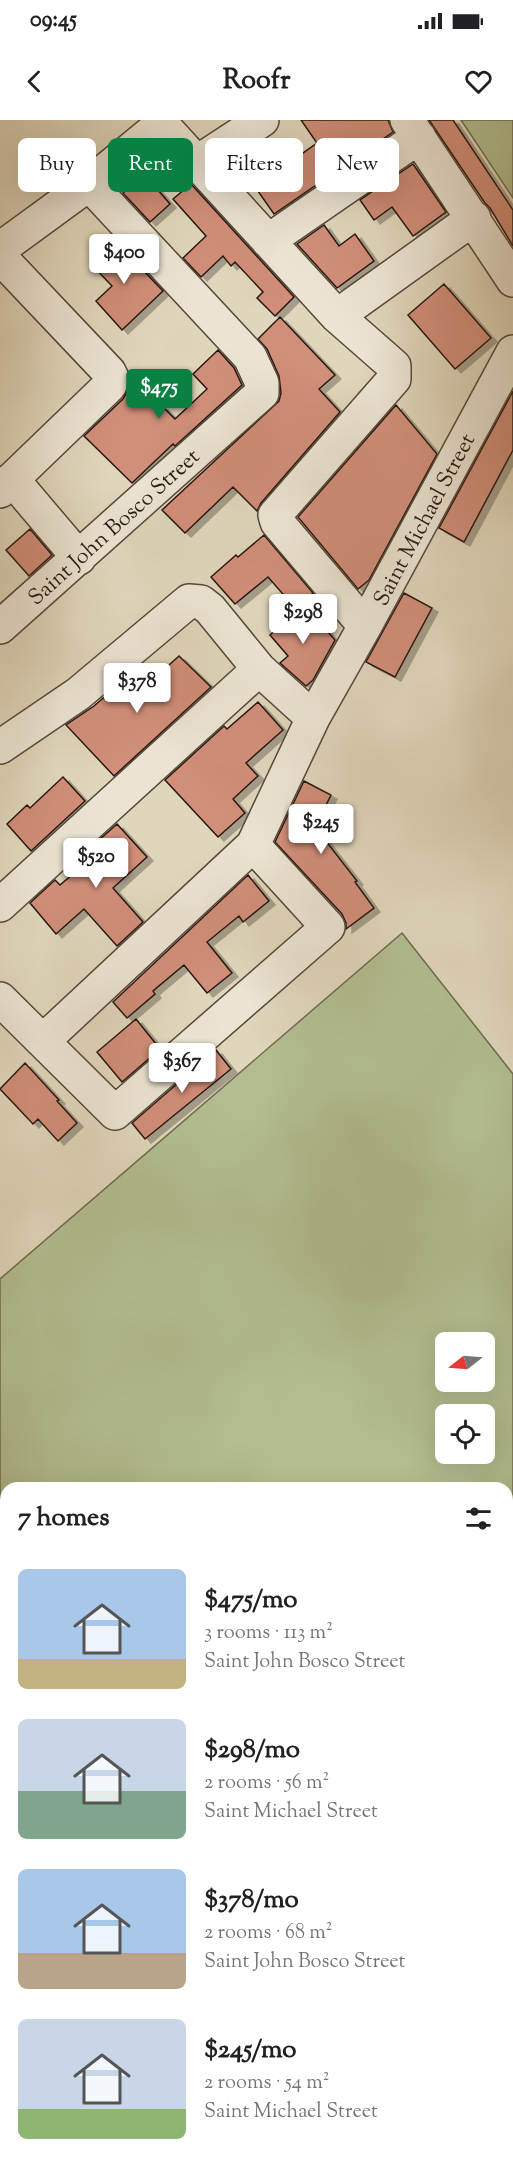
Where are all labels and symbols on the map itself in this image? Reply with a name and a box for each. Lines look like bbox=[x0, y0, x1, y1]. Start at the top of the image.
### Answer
pin: $400 bbox=[88, 234, 160, 285]
pin: $475 bbox=[123, 369, 195, 420]
street label: Saint Michael Street bbox=[367, 428, 485, 612]
street label: Saint John Bosco Street bbox=[22, 442, 208, 614]
pin: $298 bbox=[267, 594, 339, 645]
pin: $378 bbox=[101, 663, 173, 714]
pin: $245 bbox=[285, 804, 357, 855]
pin: $520 bbox=[60, 838, 132, 889]
pin: $367 bbox=[146, 1043, 218, 1094]
north arrow bbox=[435, 1332, 495, 1392]

